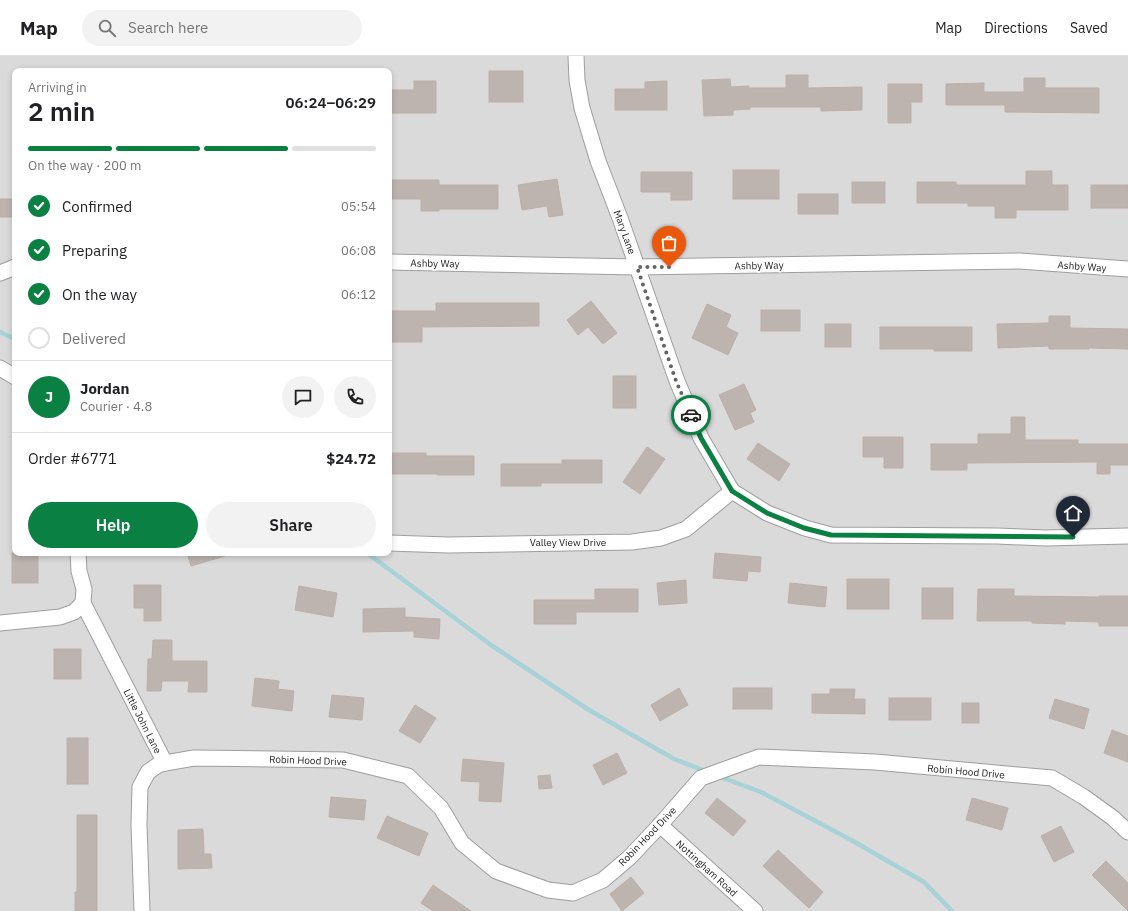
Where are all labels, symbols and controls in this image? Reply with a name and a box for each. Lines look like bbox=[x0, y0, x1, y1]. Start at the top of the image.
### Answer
search box bbox=[82, 10, 362, 46]
text: Map bbox=[20, 16, 58, 40]
icon: search bbox=[96, 17, 118, 39]
text: Search here bbox=[128, 18, 208, 37]
text: Map bbox=[935, 19, 962, 37]
text: Directions bbox=[984, 19, 1048, 37]
text: Saved bbox=[1070, 19, 1108, 37]
text: Arriving in bbox=[28, 79, 87, 96]
text: 06:24–06:29 bbox=[286, 93, 376, 112]
text: 2 min bbox=[28, 94, 95, 128]
text: On the way · 200 m bbox=[28, 157, 141, 174]
icon: check bbox=[28, 195, 50, 217]
text: Confirmed bbox=[62, 197, 132, 216]
text: 05:54 bbox=[341, 198, 376, 215]
street label: Mary Lane bbox=[611, 208, 639, 257]
pin bbox=[652, 226, 686, 267]
icon: bag bbox=[658, 232, 680, 254]
icon: check bbox=[28, 239, 50, 261]
text: Preparing bbox=[62, 241, 127, 260]
text: 06:08 bbox=[341, 242, 376, 259]
street label: Ashby Way bbox=[410, 257, 460, 270]
street label: Ashby Way bbox=[1057, 258, 1107, 275]
street label: Ashby Way bbox=[734, 259, 784, 272]
icon: check bbox=[28, 283, 50, 305]
text: On the way bbox=[62, 285, 137, 304]
text: 06:12 bbox=[341, 286, 376, 303]
text: Delivered bbox=[62, 329, 126, 348]
button: chat bbox=[282, 376, 324, 418]
button: phone bbox=[334, 376, 376, 418]
text: Jordan bbox=[80, 379, 129, 398]
text: J bbox=[45, 387, 53, 406]
courier bbox=[671, 395, 711, 435]
text: Courier · 4.8 bbox=[80, 398, 152, 415]
icon: car bbox=[680, 404, 702, 426]
text: Order #6771 bbox=[28, 449, 117, 468]
text: $24.72 bbox=[326, 449, 376, 468]
pin bbox=[1056, 496, 1090, 537]
button: Help bbox=[28, 502, 198, 548]
button: Share bbox=[206, 502, 376, 548]
icon: home bbox=[1062, 502, 1084, 524]
street label: Valley View Drive bbox=[530, 536, 607, 549]
street label: Little John Lane bbox=[121, 687, 165, 756]
street label: Robin Hood Drive bbox=[269, 753, 348, 768]
street label: Robin Hood Drive bbox=[927, 762, 1006, 781]
street label: Robin Hood Drive bbox=[616, 803, 679, 869]
street label: Nottingham Road bbox=[673, 837, 740, 899]

